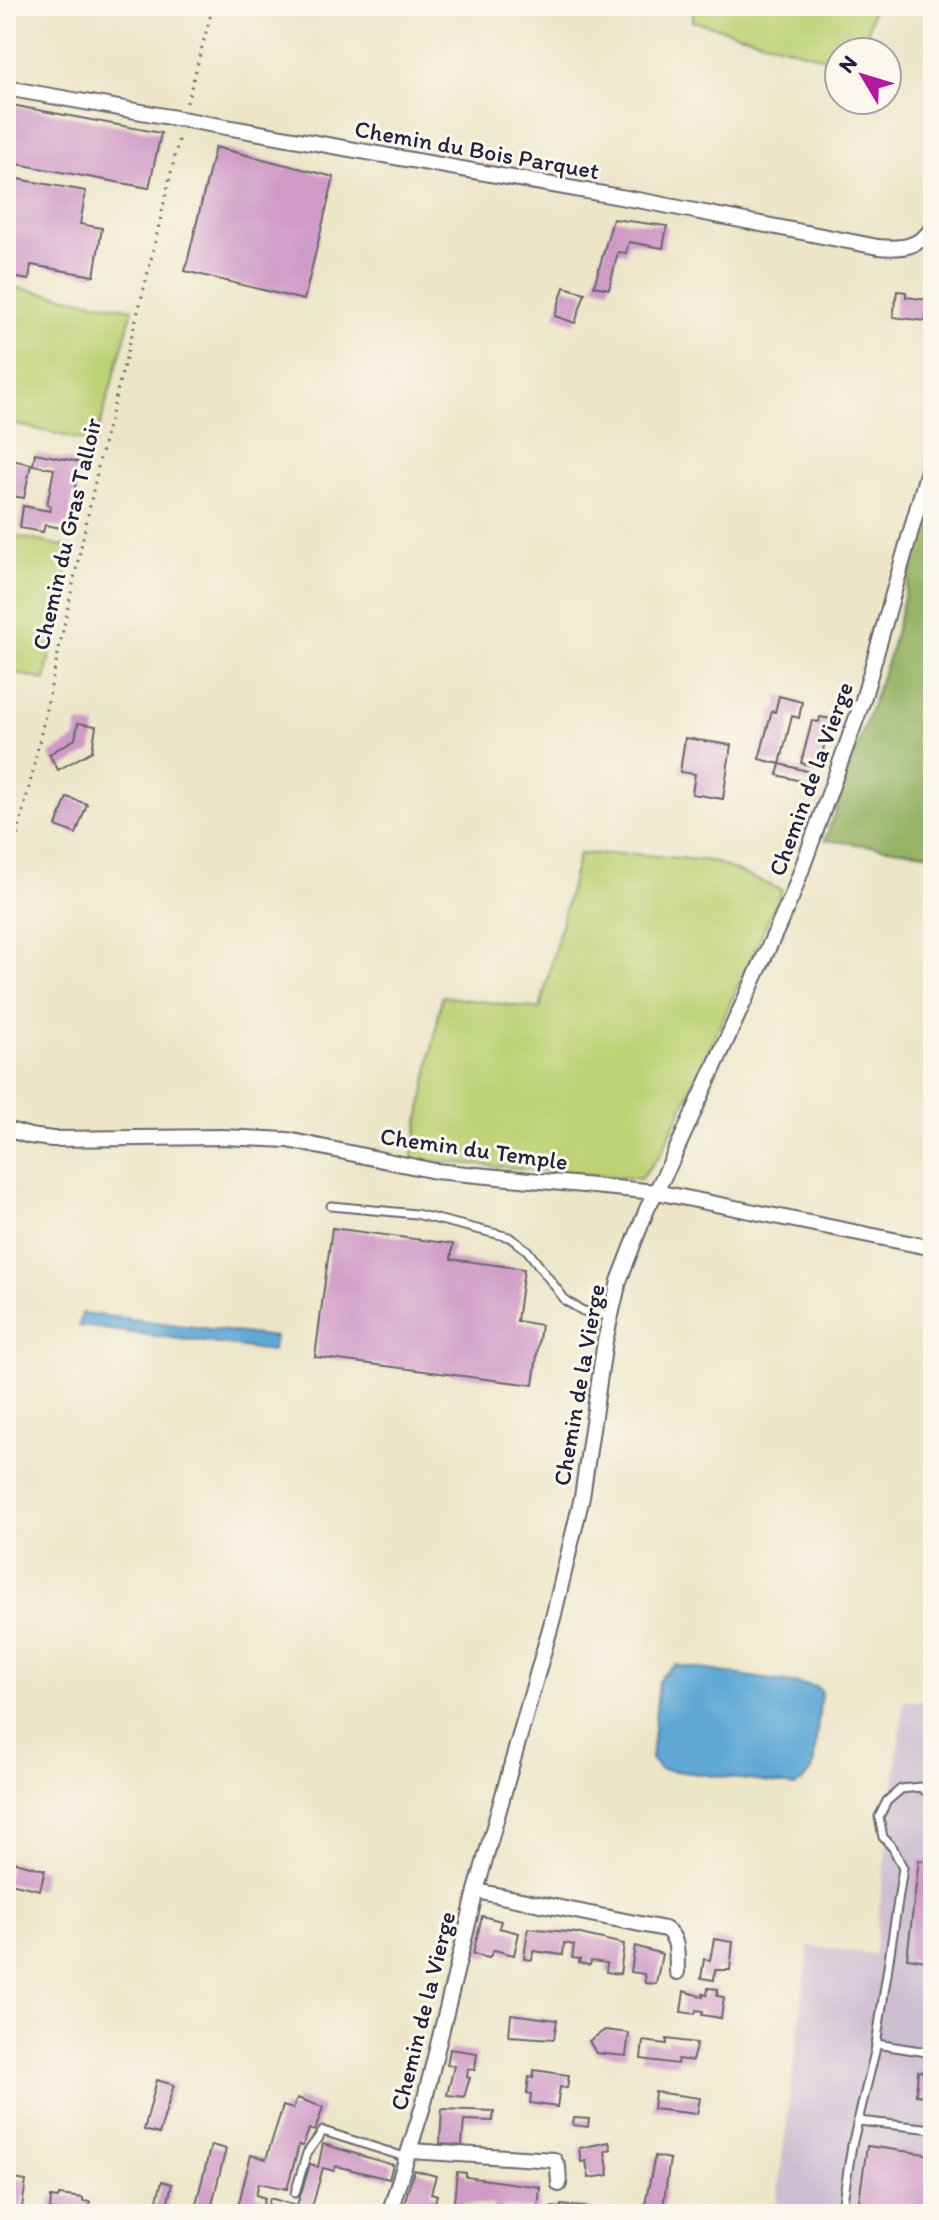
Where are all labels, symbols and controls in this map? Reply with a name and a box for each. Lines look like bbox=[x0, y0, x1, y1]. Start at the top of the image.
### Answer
north arrow bbox=[823, 36, 903, 116]
text: N bbox=[832, 50, 863, 78]
street label: Chemin du Bois Parquet bbox=[352, 114, 602, 185]
street label: Chemin du Gras Talloir bbox=[26, 415, 107, 653]
street label: Chemin de la Vierge bbox=[762, 678, 859, 880]
street label: Chemin du Temple bbox=[378, 1121, 570, 1176]
street label: Chemin de la Vierge bbox=[546, 1282, 611, 1488]
street label: Chemin de la Vierge bbox=[384, 1908, 461, 2114]

